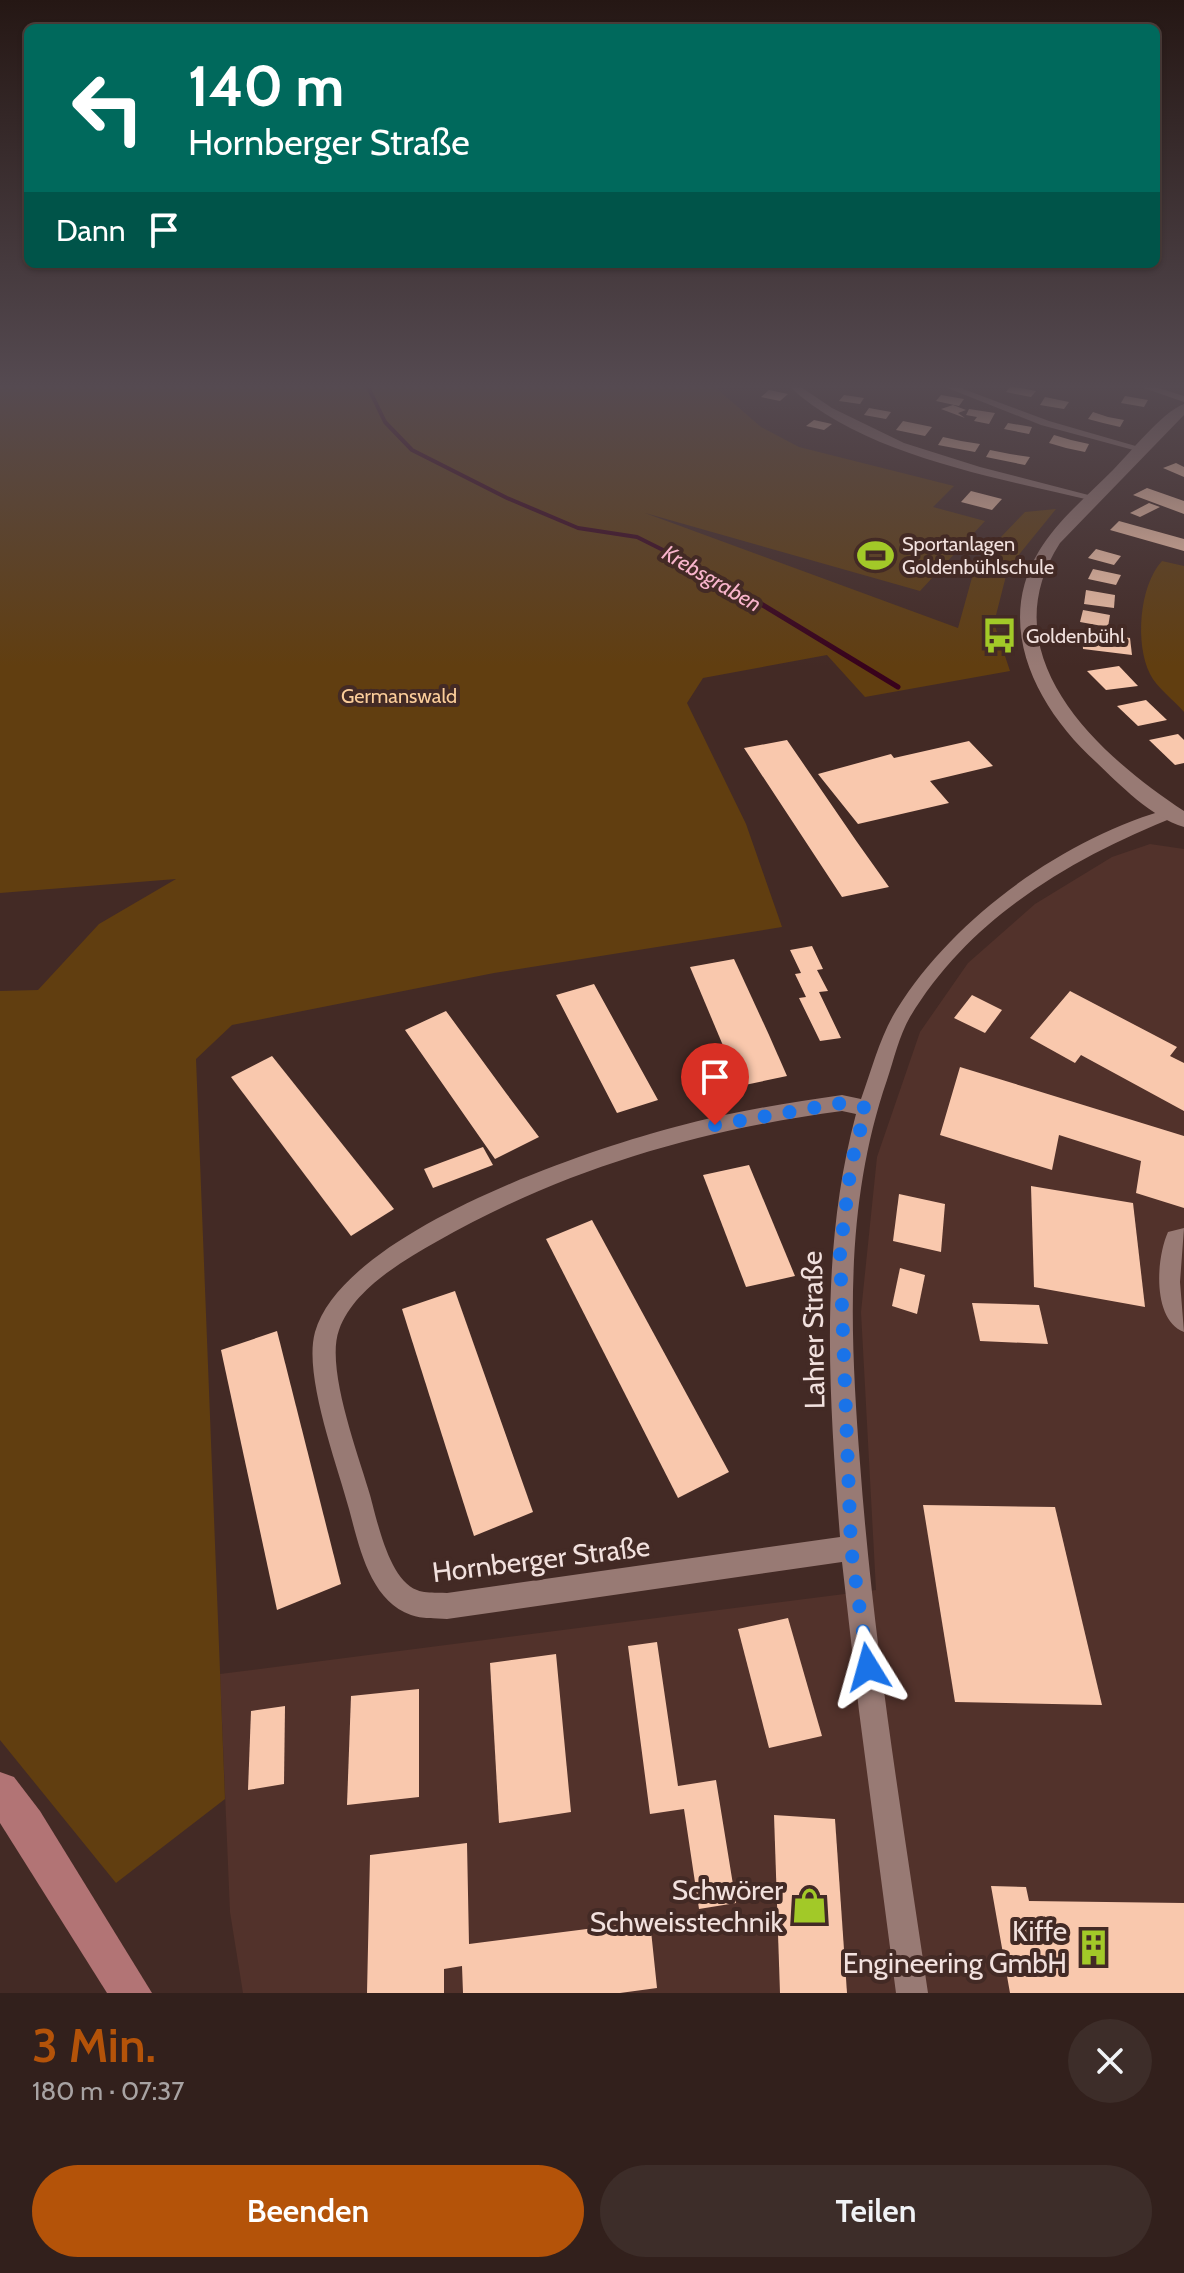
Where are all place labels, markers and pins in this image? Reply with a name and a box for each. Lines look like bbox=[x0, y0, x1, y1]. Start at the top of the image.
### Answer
place label: Sportanlagen Goldenbühlschule bbox=[902, 532, 1054, 579]
sports icon: Sportanlagen Goldenbühlschule bbox=[857, 537, 895, 575]
bus stop icon: Goldenbühl bbox=[981, 617, 1019, 655]
place label: Goldenbühl bbox=[1026, 624, 1125, 648]
pin bbox=[681, 1043, 749, 1125]
place label: Schwörer Schweisstechnik bbox=[590, 1873, 783, 1939]
shop icon: Schwörer Schweisstechnik bbox=[790, 1887, 828, 1925]
place label: Kiffe Engineering GmbH bbox=[843, 1914, 1067, 1980]
building icon: Kiffe Engineering GmbH bbox=[1074, 1928, 1112, 1966]

